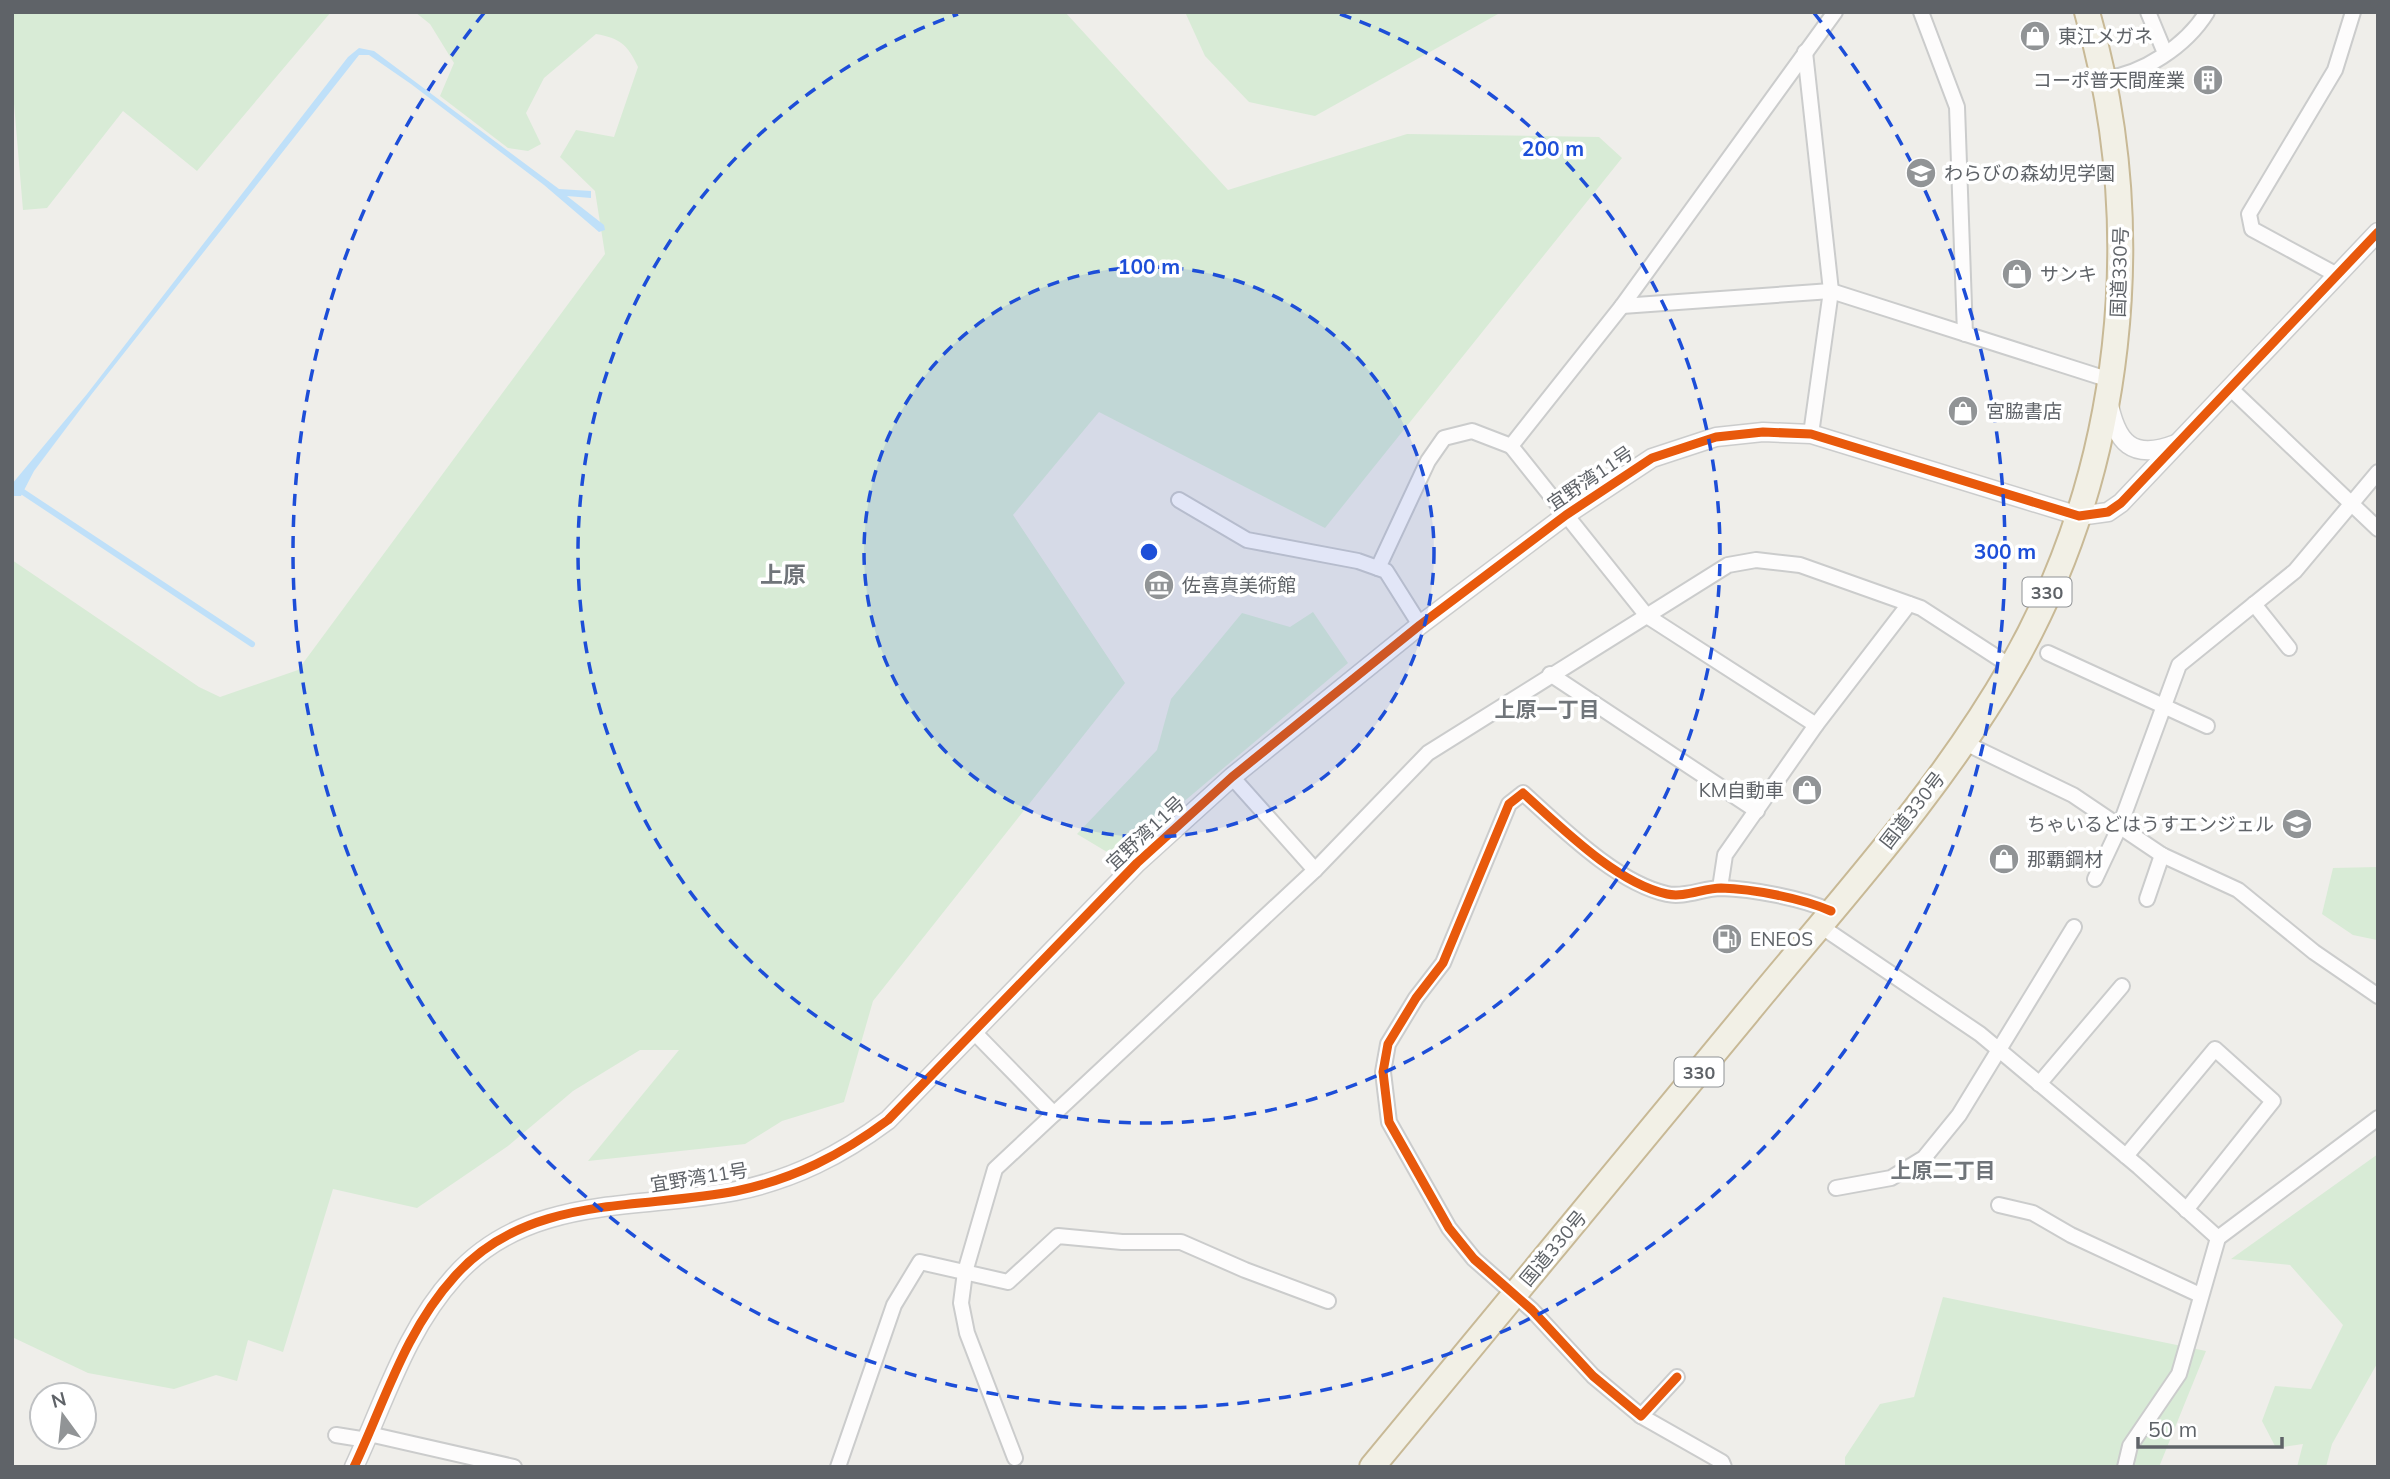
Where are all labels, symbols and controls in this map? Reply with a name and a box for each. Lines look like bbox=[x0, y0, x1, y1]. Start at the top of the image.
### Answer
shop icon: 東江メガネ bbox=[2018, 19, 2052, 53]
place label: 東江メガネ bbox=[2058, 24, 2153, 48]
building icon: コーポ普天間産業 bbox=[2191, 63, 2225, 97]
place label: コーポ普天間産業 bbox=[2033, 68, 2185, 92]
text: 200 m bbox=[1522, 135, 1584, 161]
school or university icon: わらびの森幼児学園 bbox=[1904, 156, 1938, 190]
place label: わらびの森幼児学園 bbox=[1944, 161, 2115, 185]
street label: 国道330号 bbox=[2105, 226, 2133, 318]
text: 100 m bbox=[1118, 253, 1180, 279]
shop icon: サンキ bbox=[2000, 257, 2034, 291]
place label: サンキ bbox=[2040, 262, 2097, 286]
shop icon: 宮脇書店 bbox=[1946, 394, 1980, 428]
place label: 宮脇書店 bbox=[1986, 399, 2062, 423]
street label: 宜野湾11号 bbox=[1542, 440, 1638, 516]
text: 300 m bbox=[1974, 538, 2036, 564]
centre of rings bbox=[1137, 540, 1161, 564]
district label: 上原 bbox=[760, 560, 806, 589]
museum icon: 佐喜真美術館 bbox=[1142, 568, 1176, 602]
place label: 佐喜真美術館 bbox=[1182, 573, 1296, 597]
road number: 330 bbox=[2022, 578, 2072, 606]
district label: 上原一丁目 bbox=[1495, 696, 1600, 722]
street label: 国道330号 bbox=[1874, 767, 1950, 853]
shop icon: KM自動車 bbox=[1790, 773, 1824, 807]
place label: KM自動車 bbox=[1699, 778, 1784, 802]
street label: 宜野湾11号 bbox=[1101, 791, 1189, 875]
school or university icon: ちゃいるどはうすエンジェル bbox=[2280, 807, 2314, 841]
place label: ちゃいるどはうすエンジェル bbox=[2027, 812, 2274, 836]
shop icon: 那覇鋼材 bbox=[1987, 842, 2021, 876]
place label: 那覇鋼材 bbox=[2027, 847, 2103, 871]
fuel station icon: ENEOS bbox=[1710, 922, 1744, 956]
place label: ENEOS bbox=[1750, 927, 1813, 951]
road number: 330 bbox=[1674, 1058, 1724, 1086]
street label: 宜野湾11号 bbox=[648, 1157, 750, 1197]
district label: 上原二丁目 bbox=[1891, 1157, 1996, 1183]
street label: 国道330号 bbox=[1514, 1205, 1592, 1291]
north arrow bbox=[28, 1381, 98, 1451]
text: N bbox=[49, 1386, 69, 1413]
scale bar bbox=[2138, 1406, 2282, 1450]
text: 50 m bbox=[2148, 1416, 2197, 1442]

